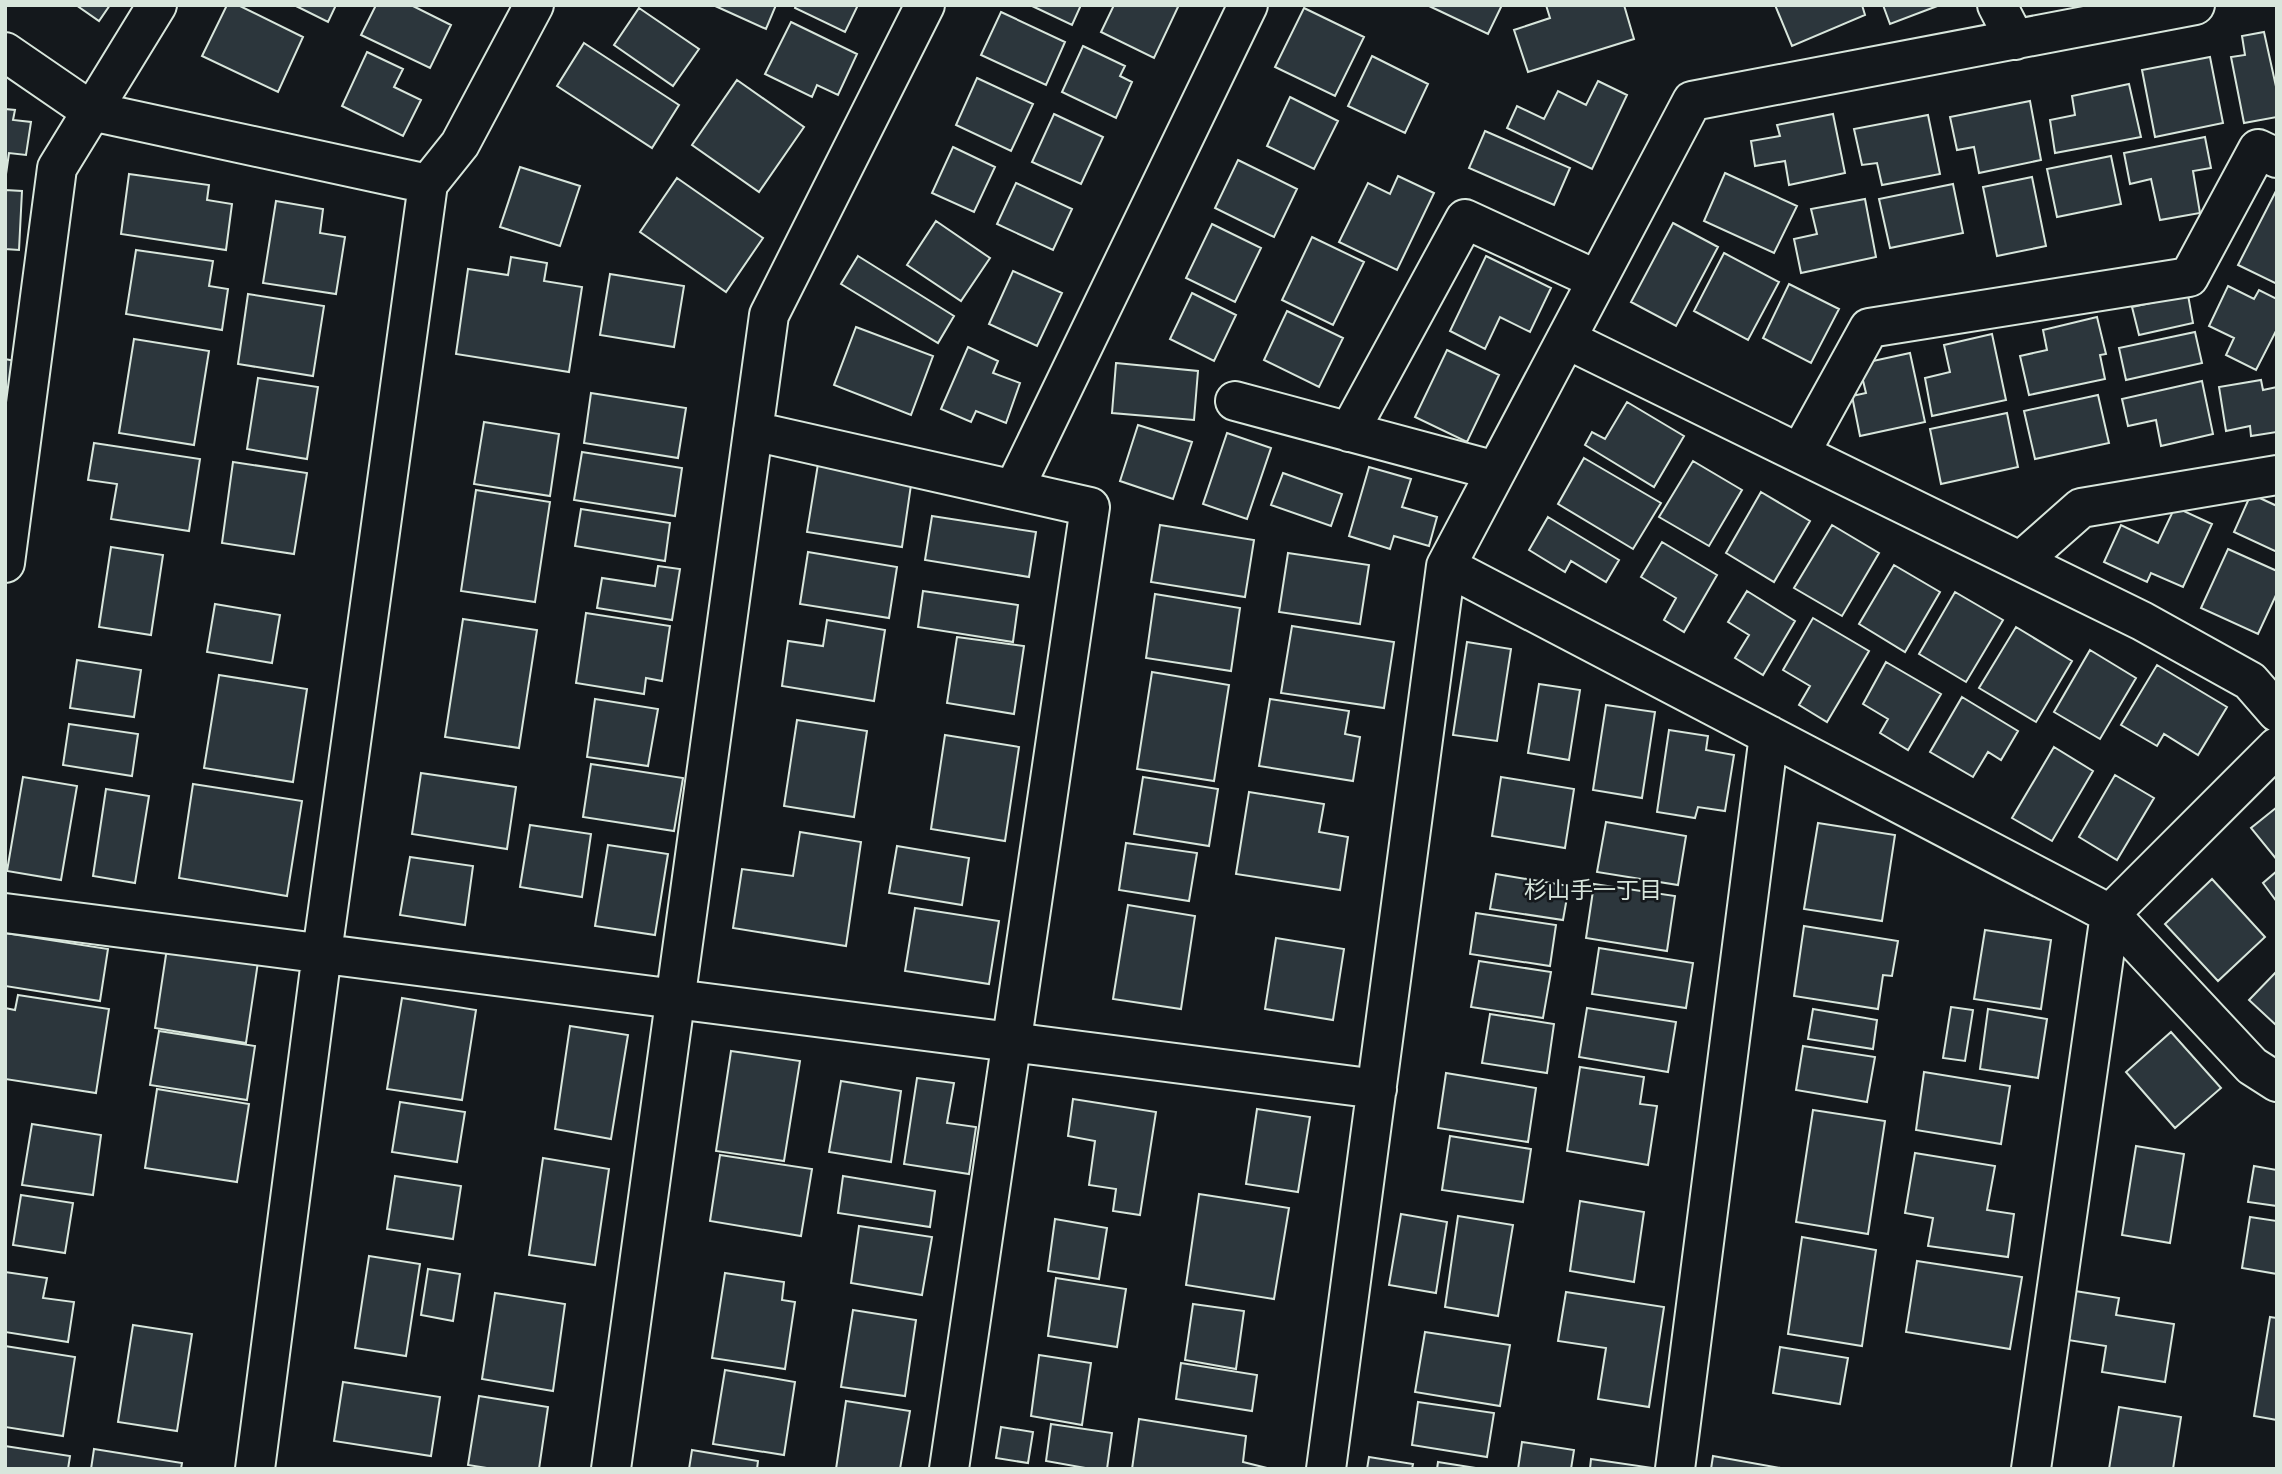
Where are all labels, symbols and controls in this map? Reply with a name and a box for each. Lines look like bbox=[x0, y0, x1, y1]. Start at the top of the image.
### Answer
district label: 杉山手一丁目 bbox=[1524, 877, 1662, 905]

